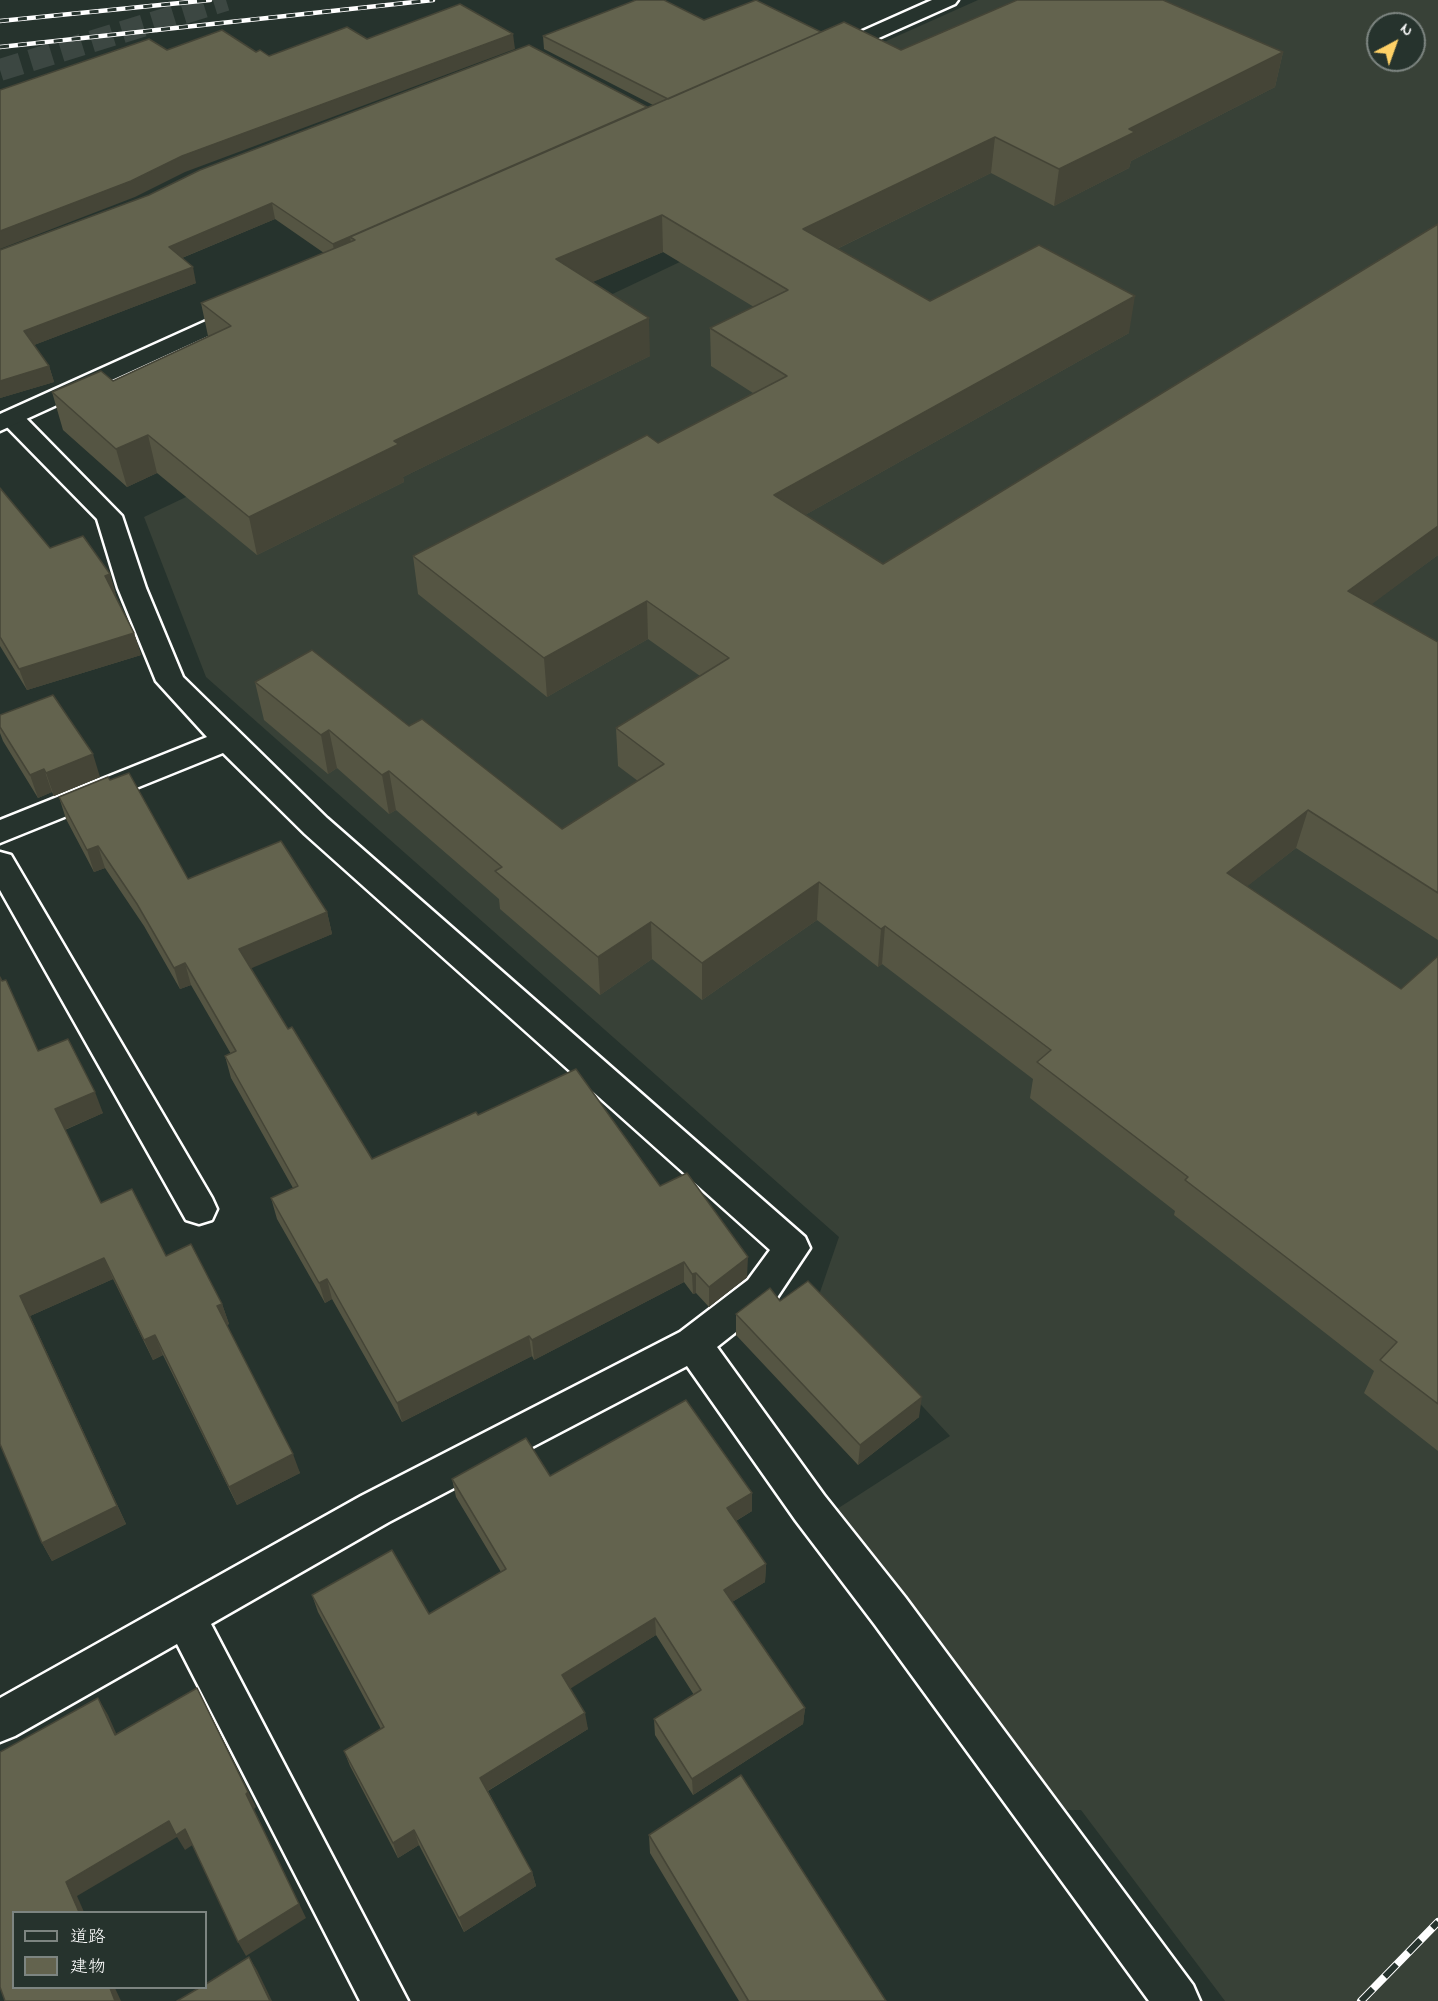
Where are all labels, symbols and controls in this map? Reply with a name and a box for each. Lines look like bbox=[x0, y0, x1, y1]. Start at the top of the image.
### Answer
north arrow bbox=[1366, 12, 1426, 72]
text: N bbox=[1395, 17, 1418, 43]
legend bbox=[12, 1911, 207, 1989]
text: 道路 bbox=[70, 1925, 106, 1951]
text: 建物 bbox=[70, 1955, 106, 1981]

